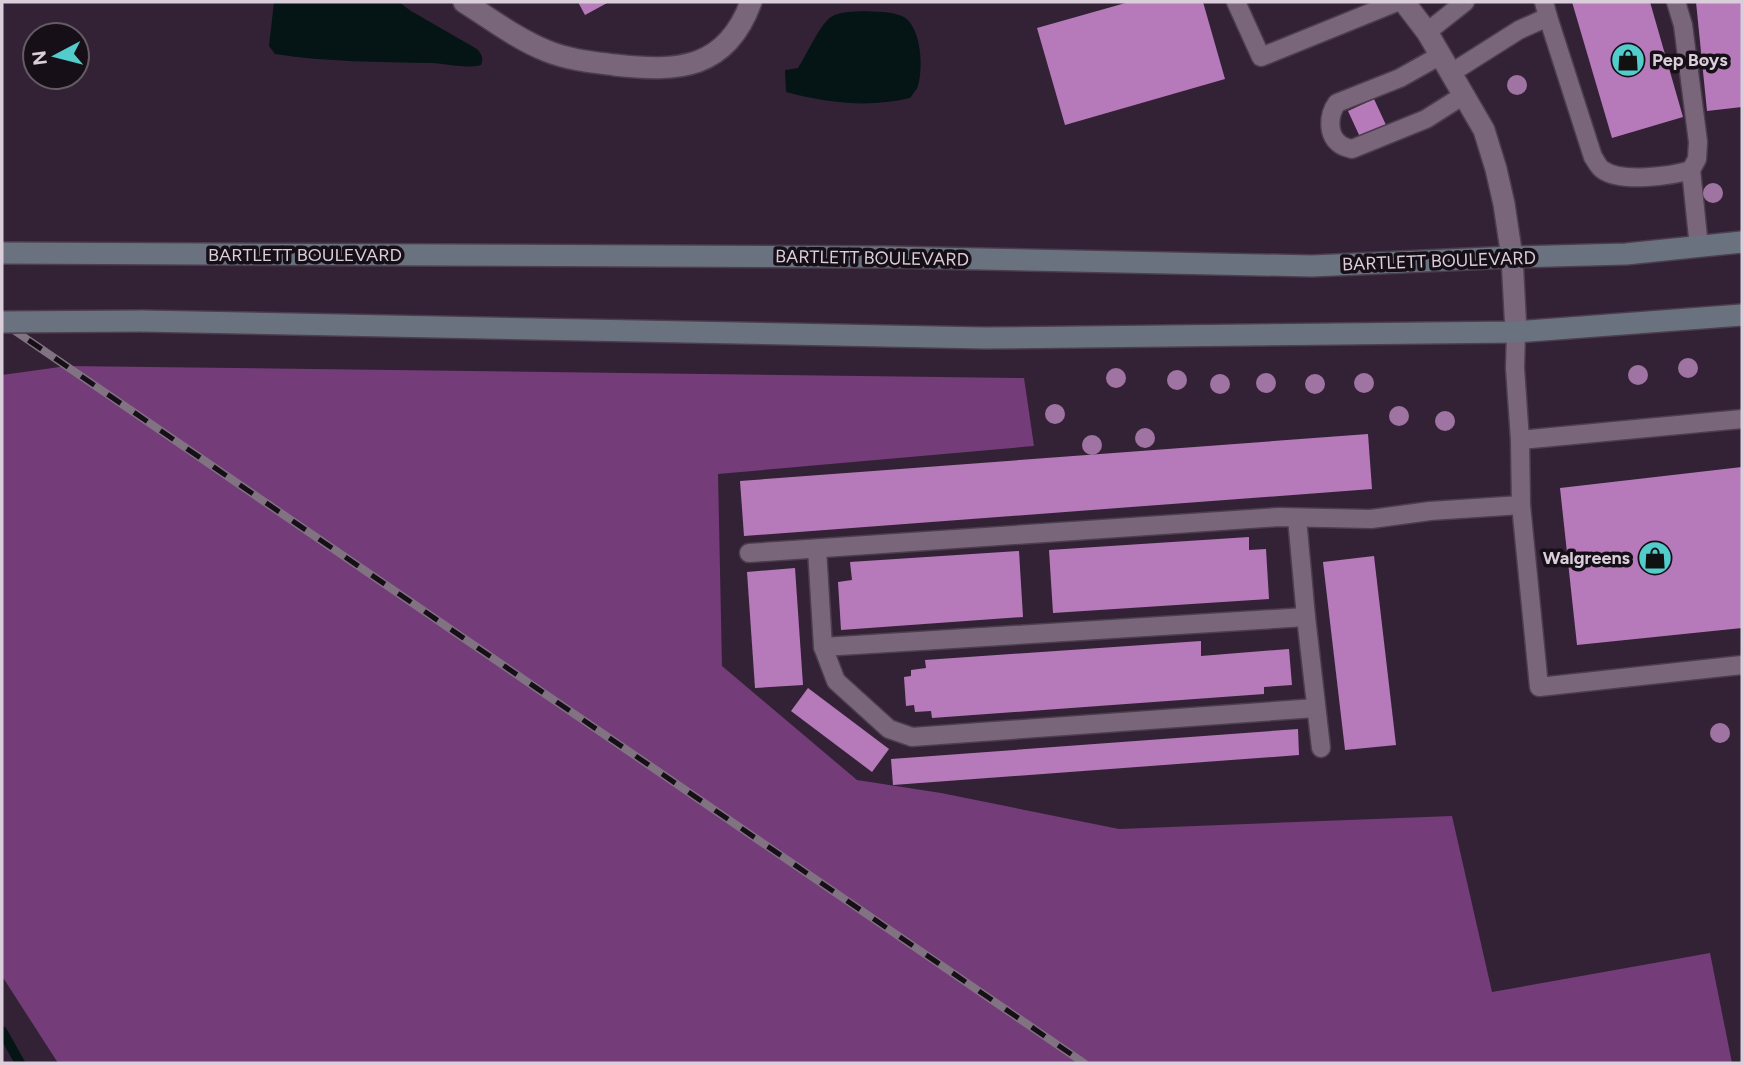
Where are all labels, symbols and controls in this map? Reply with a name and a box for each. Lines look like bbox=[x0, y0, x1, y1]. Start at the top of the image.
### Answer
north arrow bbox=[21, 21, 91, 91]
shop icon: Pep Boys bbox=[1609, 41, 1647, 79]
text: N bbox=[27, 49, 52, 67]
place label: Pep Boys bbox=[1652, 49, 1728, 71]
street label: BARTLETT BOULEVARD bbox=[208, 244, 402, 266]
street label: BARTLETT BOULEVARD bbox=[775, 245, 969, 271]
street label: BARTLETT BOULEVARD bbox=[1342, 247, 1536, 275]
shop icon: Walgreens bbox=[1636, 539, 1674, 577]
place label: Walgreens bbox=[1543, 547, 1631, 569]

